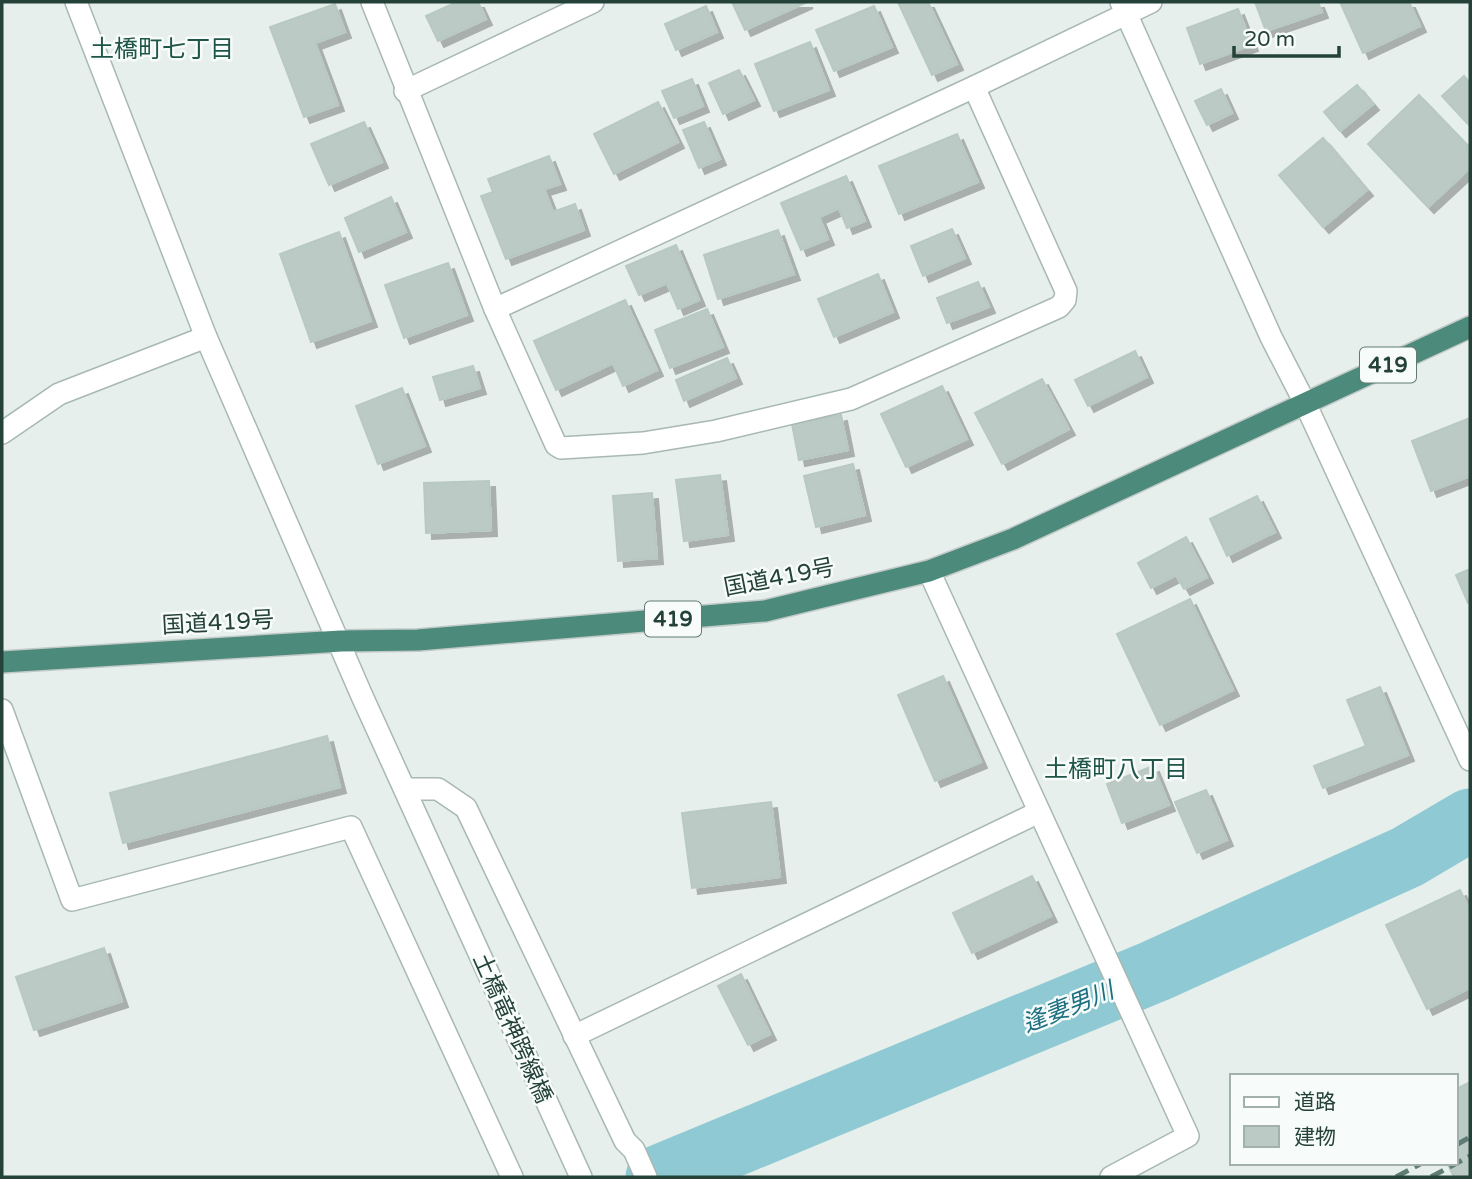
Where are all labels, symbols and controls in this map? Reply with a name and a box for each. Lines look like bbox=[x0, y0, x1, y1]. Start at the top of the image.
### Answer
scale bar bbox=[1234, 14, 1339, 58]
text: 20 m bbox=[1244, 27, 1295, 52]
district label: 土橋町七丁目 bbox=[90, 35, 234, 64]
road number: 419 bbox=[1360, 348, 1416, 382]
street label: 国道419号 bbox=[721, 554, 837, 602]
road number: 419 bbox=[645, 602, 701, 636]
street label: 国道419号 bbox=[161, 606, 275, 640]
district label: 土橋町八丁目 bbox=[1044, 755, 1188, 784]
street label: 土橋竜神跨線橋 bbox=[467, 949, 558, 1108]
water label: 逢妻男川 bbox=[1018, 975, 1121, 1039]
legend bbox=[1230, 1074, 1458, 1165]
text: 道路 bbox=[1294, 1090, 1336, 1115]
text: 建物 bbox=[1294, 1125, 1336, 1150]

